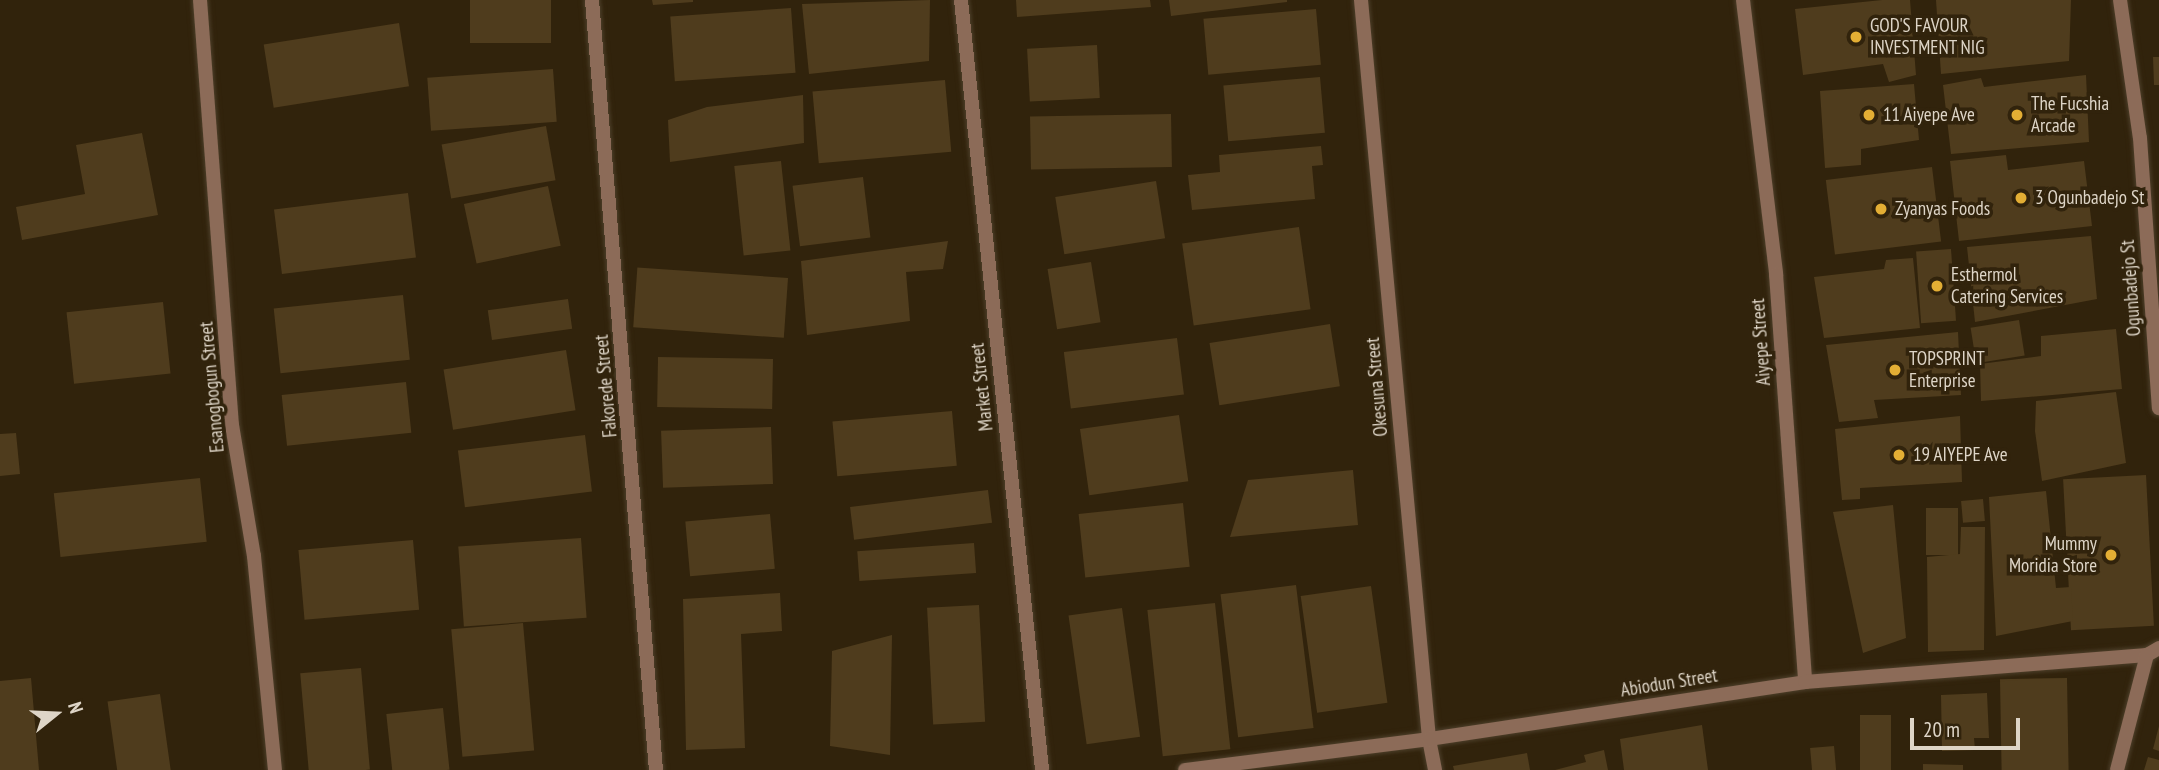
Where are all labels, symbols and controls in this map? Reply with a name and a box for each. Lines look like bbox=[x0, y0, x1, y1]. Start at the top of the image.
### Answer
place label: GOD'S FAVOUR INVESTMENT NIG bbox=[1870, 15, 1985, 59]
marker: GOD'S FAVOUR INVESTMENT NIG bbox=[1848, 29, 1864, 45]
place label: The Fucshia Arcade bbox=[2031, 93, 2109, 137]
place label: 11 Aiyepe Ave bbox=[1883, 104, 1976, 126]
marker: 11 Aiyepe Ave bbox=[1861, 107, 1877, 123]
marker: The Fucshia Arcade bbox=[2009, 107, 2025, 123]
place label: 3 Ogunbadejo St bbox=[2035, 187, 2144, 209]
marker: 3 Ogunbadejo St bbox=[2013, 190, 2029, 206]
place label: Zyanyas Foods bbox=[1895, 198, 1990, 220]
marker: Zyanyas Foods bbox=[1873, 201, 1889, 217]
street label: Ogunbadejo St bbox=[2116, 239, 2146, 337]
place label: Esthermol Catering Services bbox=[1951, 264, 2063, 308]
marker: Esthermol Catering Services bbox=[1929, 278, 1945, 294]
street label: Aiyepe Street bbox=[1747, 298, 1775, 386]
street label: Esanogbogun Street bbox=[195, 320, 229, 454]
street label: Fakorede Street bbox=[590, 334, 622, 438]
street label: Okesuna Street bbox=[1361, 336, 1393, 438]
street label: Market Street bbox=[966, 342, 998, 432]
place label: TOPSPRINT Enterprise bbox=[1909, 348, 1985, 392]
marker: TOPSPRINT Enterprise bbox=[1887, 362, 1903, 378]
place label: 19 AIYEPE Ave bbox=[1913, 444, 2009, 466]
marker: 19 AIYEPE Ave bbox=[1891, 447, 1907, 463]
place label: Mummy Moridia Store bbox=[2009, 533, 2097, 577]
marker: Mummy Moridia Store bbox=[2103, 547, 2119, 563]
street label: Abiodun Street bbox=[1619, 664, 1719, 702]
north arrow bbox=[21, 679, 91, 749]
text: N bbox=[63, 699, 89, 716]
scale bar bbox=[1914, 704, 2024, 748]
text: 20 m bbox=[1923, 716, 1960, 743]

